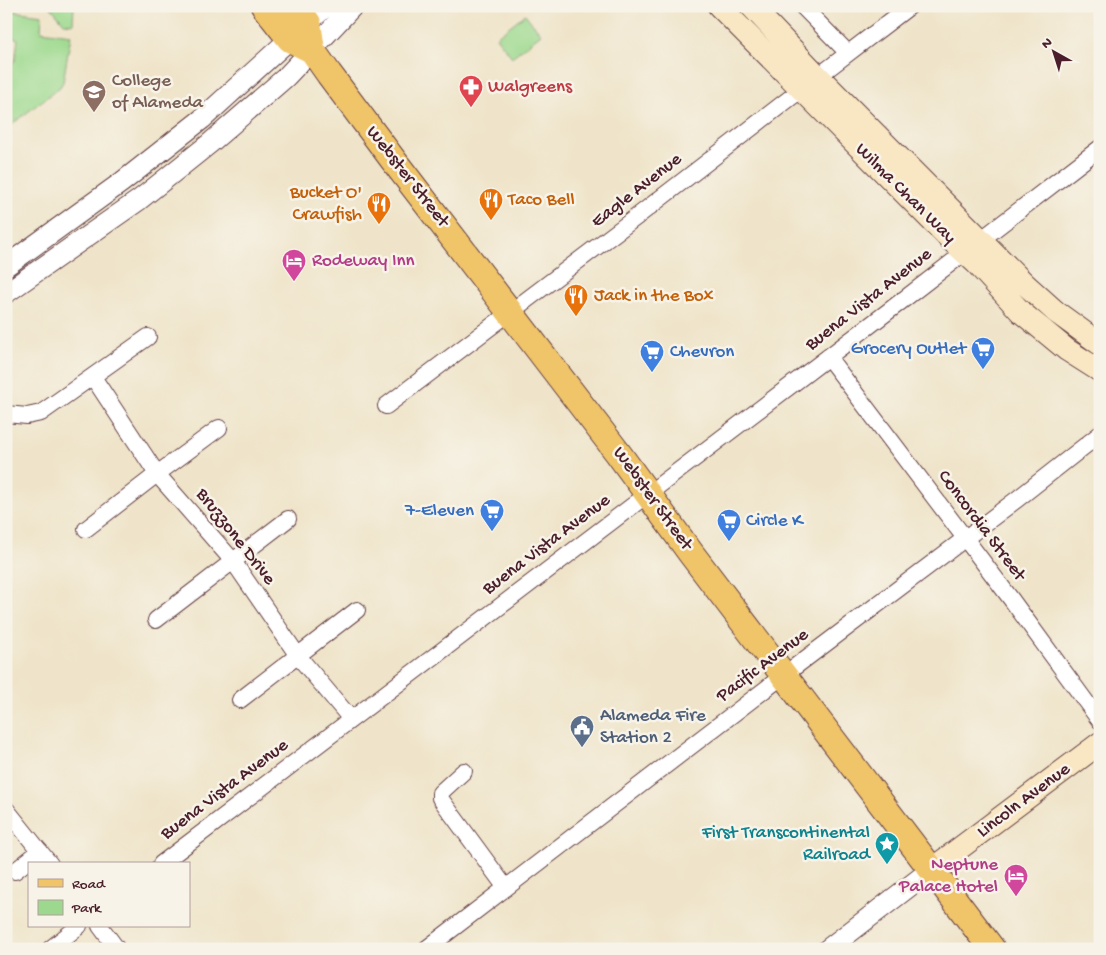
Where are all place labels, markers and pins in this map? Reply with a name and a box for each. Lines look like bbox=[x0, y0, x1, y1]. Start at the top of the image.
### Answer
place label: College of Alameda bbox=[112, 70, 205, 115]
pharmacy icon: Walgreens bbox=[458, 74, 484, 108]
place label: Walgreens bbox=[488, 76, 573, 99]
school or university icon: College of Alameda bbox=[81, 79, 107, 113]
place label: Bucket O' Crawfish bbox=[289, 182, 362, 227]
restaurant icon: Taco Bell bbox=[478, 187, 504, 221]
place label: Taco Bell bbox=[507, 189, 575, 212]
restaurant icon: Bucket O' Crawfish bbox=[366, 191, 392, 225]
hotel icon: Rodeway Inn bbox=[281, 248, 307, 282]
place label: Rodeway Inn bbox=[312, 250, 415, 273]
restaurant icon: Jack in the Box bbox=[563, 283, 589, 317]
place label: Jack in the Box bbox=[594, 285, 714, 308]
supermarket icon: Grocery Outlet bbox=[970, 336, 996, 370]
place label: Grocery Outlet bbox=[851, 338, 968, 361]
supermarket icon: Chevron bbox=[639, 339, 665, 373]
place label: Chevron bbox=[670, 341, 734, 364]
supermarket icon: 7-Eleven bbox=[479, 498, 505, 532]
place label: 7-Eleven bbox=[404, 500, 474, 523]
supermarket icon: Circle K bbox=[716, 508, 742, 542]
place label: Circle K bbox=[746, 510, 805, 533]
place label: Alameda Fire Station 2 bbox=[600, 705, 706, 750]
public building icon: Alameda Fire Station 2 bbox=[569, 714, 595, 748]
place label: First Transcontinental Railroad bbox=[701, 822, 872, 867]
place icon: First Transcontinental Railroad bbox=[874, 831, 900, 865]
place label: Neptune Palace Hotel bbox=[898, 854, 998, 899]
hotel icon: Neptune Palace Hotel bbox=[1003, 863, 1029, 897]

